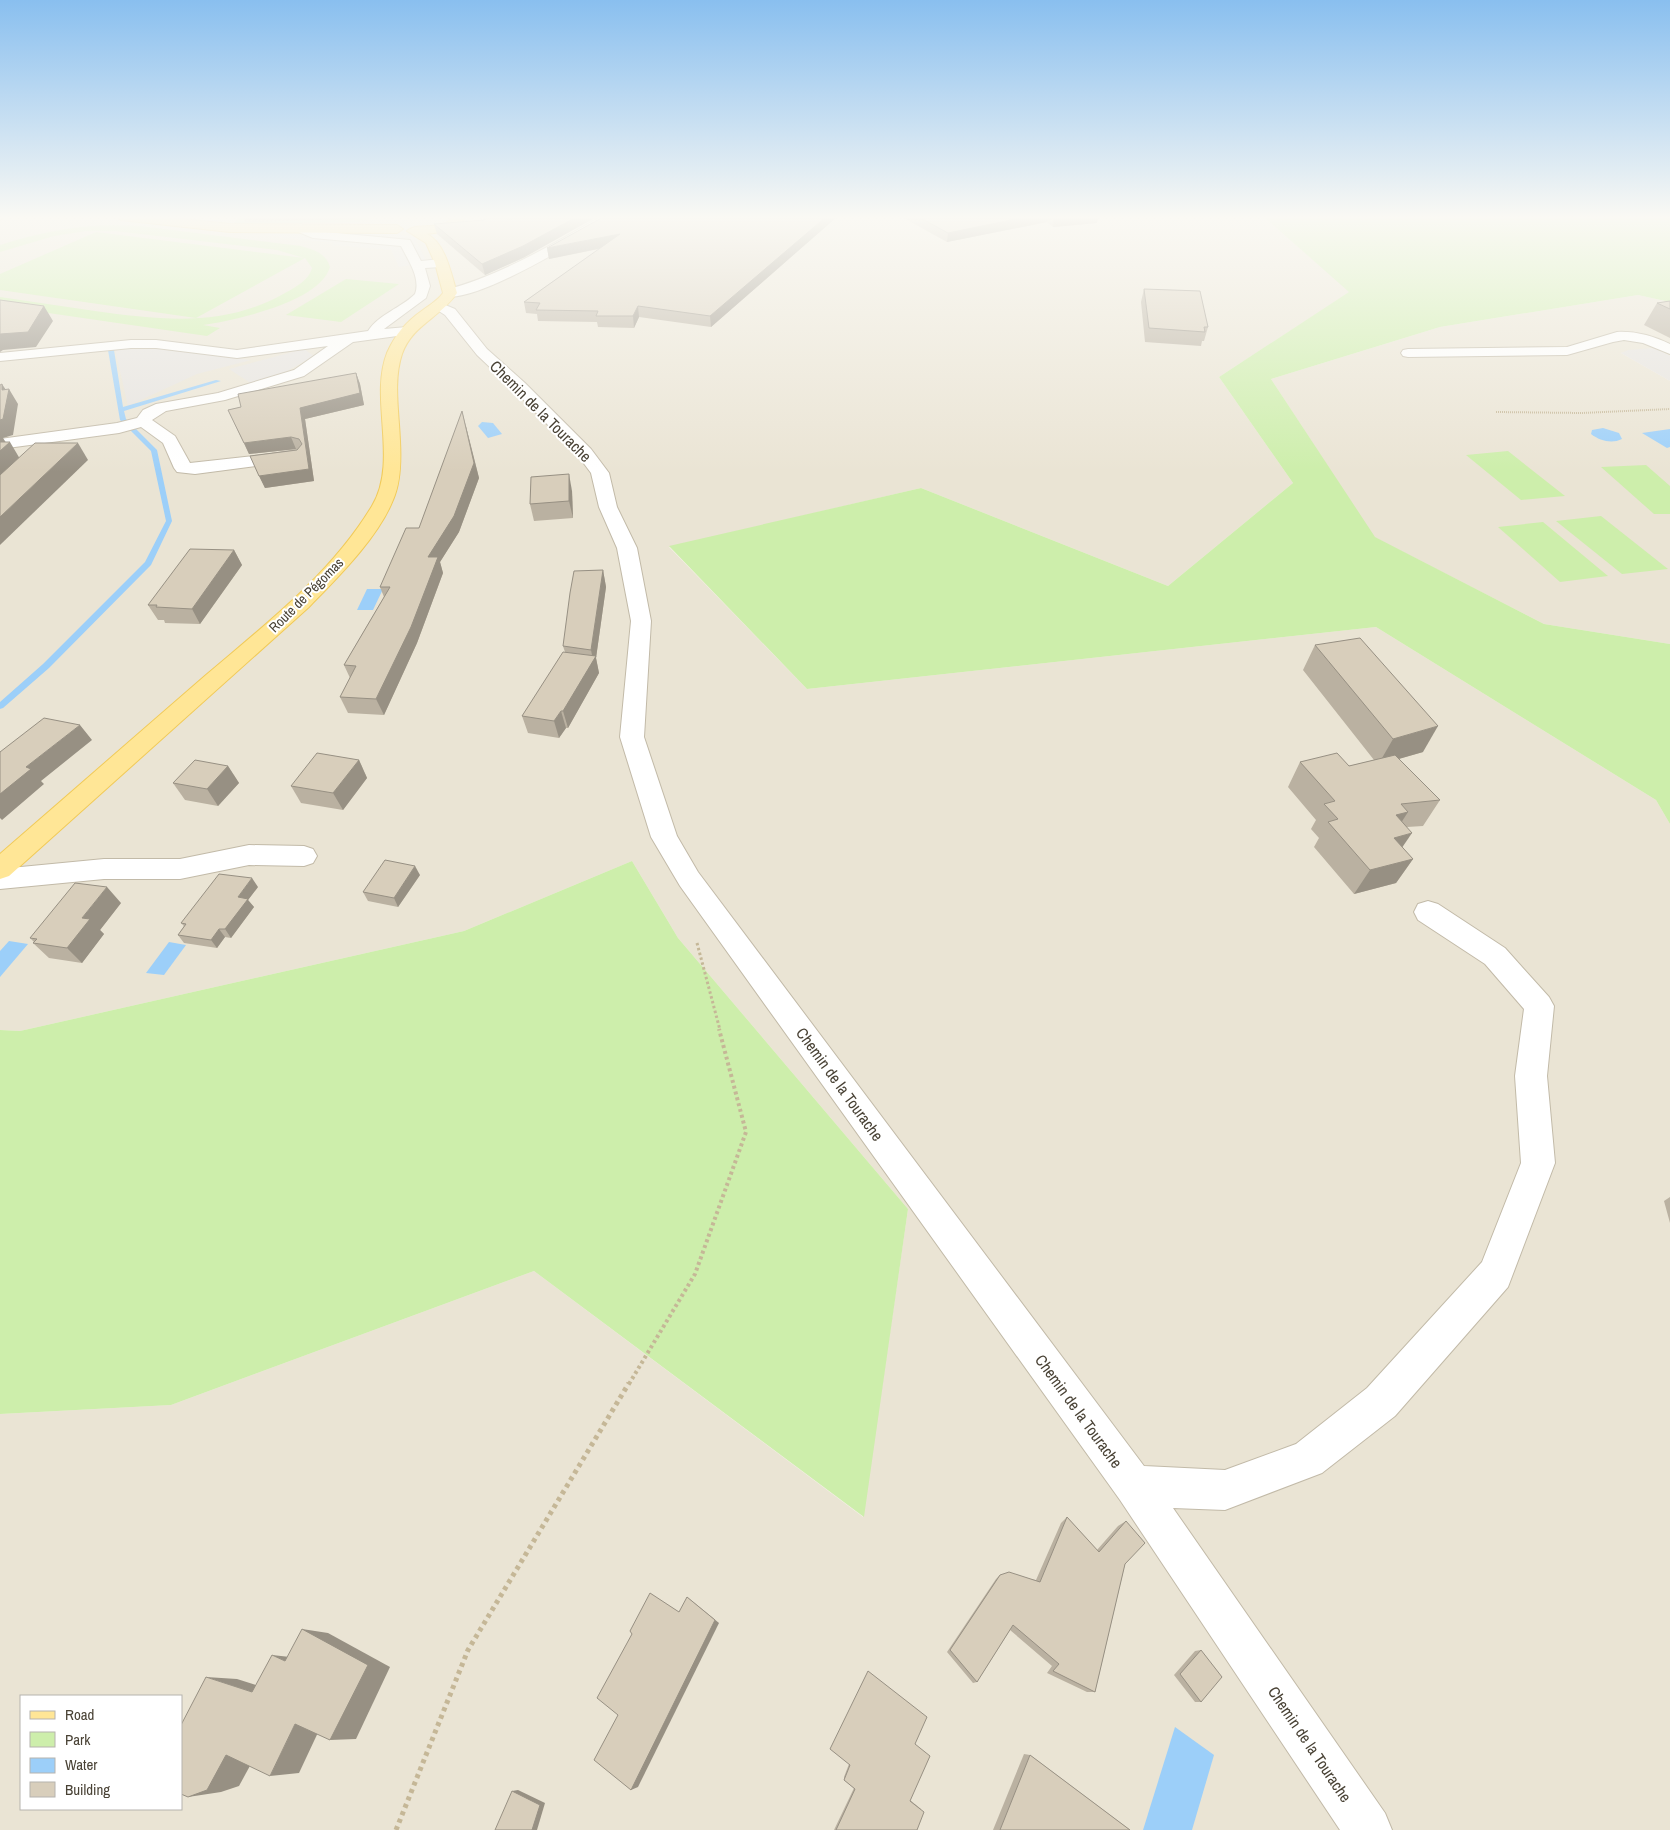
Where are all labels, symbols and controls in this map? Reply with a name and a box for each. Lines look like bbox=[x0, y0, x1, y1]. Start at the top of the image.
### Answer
street label: Chemin de la Tourache bbox=[485, 355, 597, 467]
street label: Route de Pégomas bbox=[265, 554, 347, 636]
street label: Chemin de la Tourache bbox=[791, 1023, 889, 1145]
street label: Chemin de la Tourache bbox=[1030, 1350, 1128, 1472]
street label: Chemin de la Tourache bbox=[1263, 1682, 1357, 1806]
legend bbox=[20, 1695, 182, 1810]
text: Road bbox=[65, 1704, 94, 1725]
text: Park bbox=[65, 1729, 91, 1750]
text: Water bbox=[65, 1754, 97, 1775]
text: Building bbox=[65, 1779, 110, 1800]

